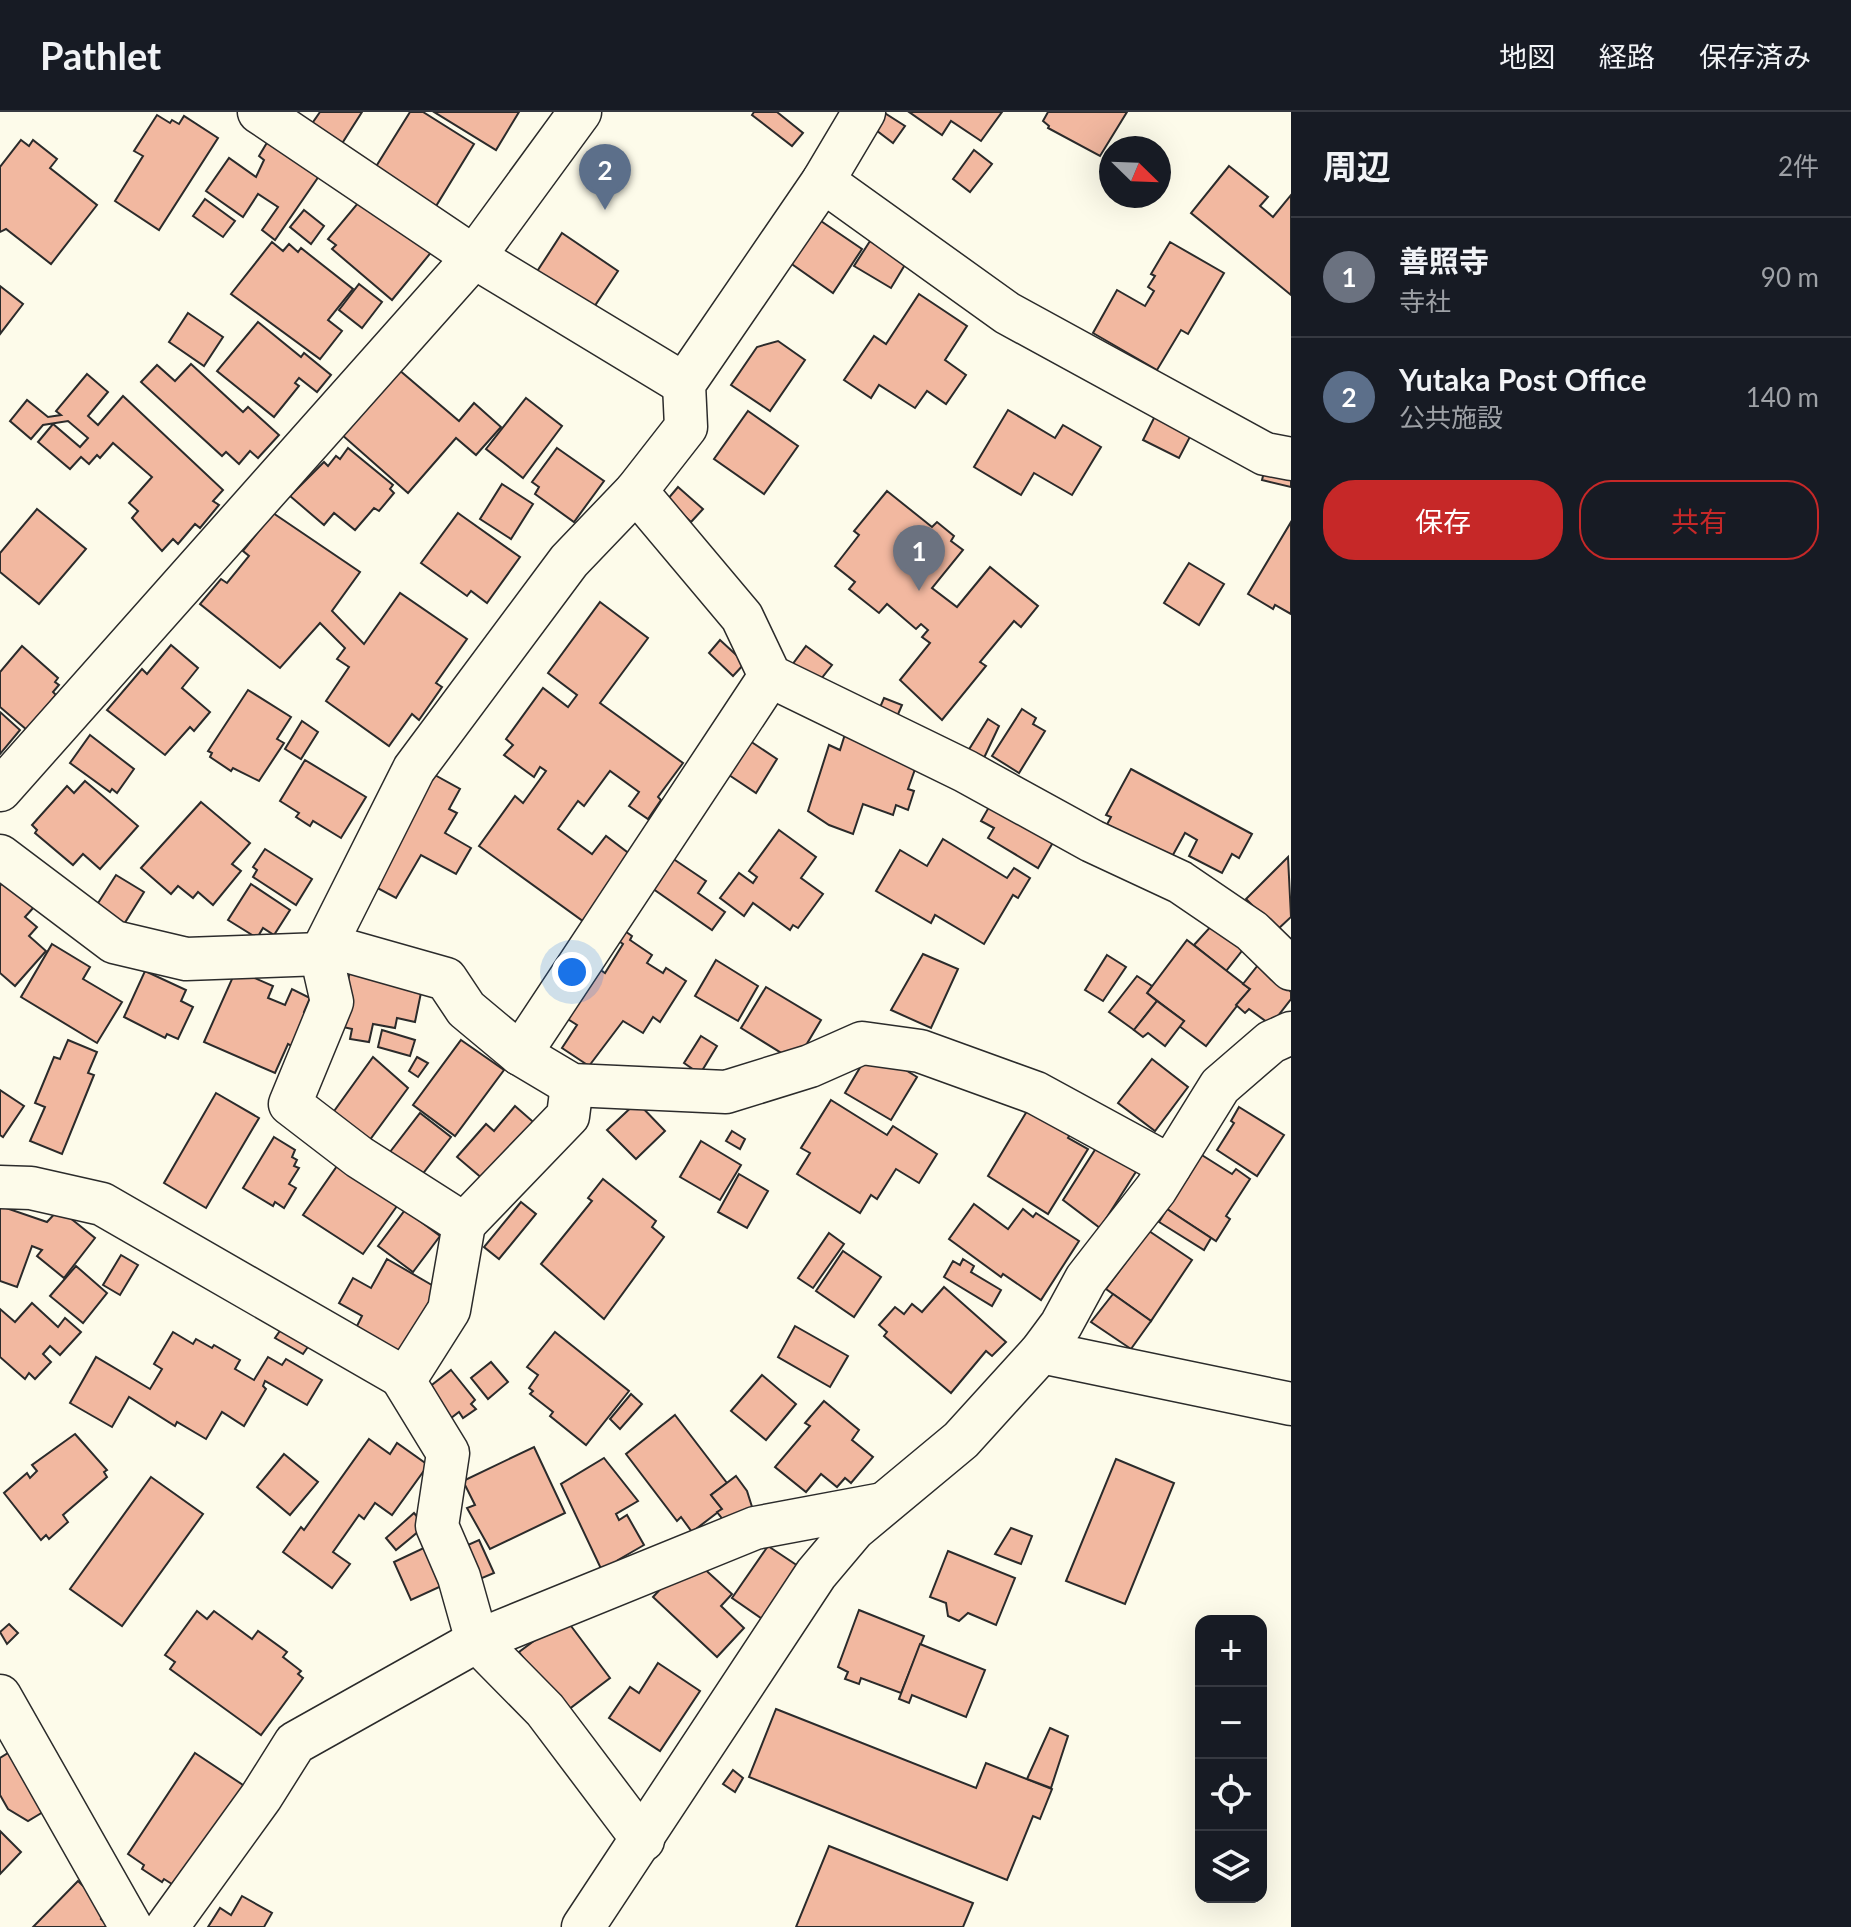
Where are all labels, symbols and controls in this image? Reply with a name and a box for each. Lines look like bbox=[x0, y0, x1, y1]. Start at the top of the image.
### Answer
text: Pathlet bbox=[40, 32, 161, 78]
text: 地図 bbox=[1499, 39, 1555, 73]
text: 経路 bbox=[1599, 39, 1655, 73]
text: 保存済み bbox=[1699, 39, 1811, 73]
north arrow bbox=[1099, 136, 1171, 208]
pin: 2 bbox=[579, 144, 631, 210]
text: 周辺 bbox=[1323, 145, 1391, 186]
text: 2件 bbox=[1778, 150, 1819, 182]
text: 善照寺 bbox=[1399, 242, 1489, 278]
text: 1 bbox=[1341, 261, 1357, 293]
text: 90 m bbox=[1761, 261, 1819, 293]
text: 寺社 bbox=[1399, 285, 1451, 317]
text: Yutaka Post Office bbox=[1399, 361, 1646, 397]
text: 2 bbox=[1341, 381, 1357, 413]
text: 140 m bbox=[1746, 381, 1819, 413]
text: 公共施設 bbox=[1399, 401, 1503, 433]
button: 保存 bbox=[1323, 480, 1563, 560]
button: 共有 bbox=[1579, 480, 1819, 560]
pin: 1 bbox=[893, 525, 945, 591]
your location bbox=[552, 952, 592, 992]
map controls bbox=[1195, 1615, 1267, 1903]
button: + bbox=[1195, 1615, 1267, 1687]
button: − bbox=[1195, 1687, 1267, 1759]
button: locate bbox=[1195, 1759, 1267, 1831]
button: layers bbox=[1195, 1831, 1267, 1903]

